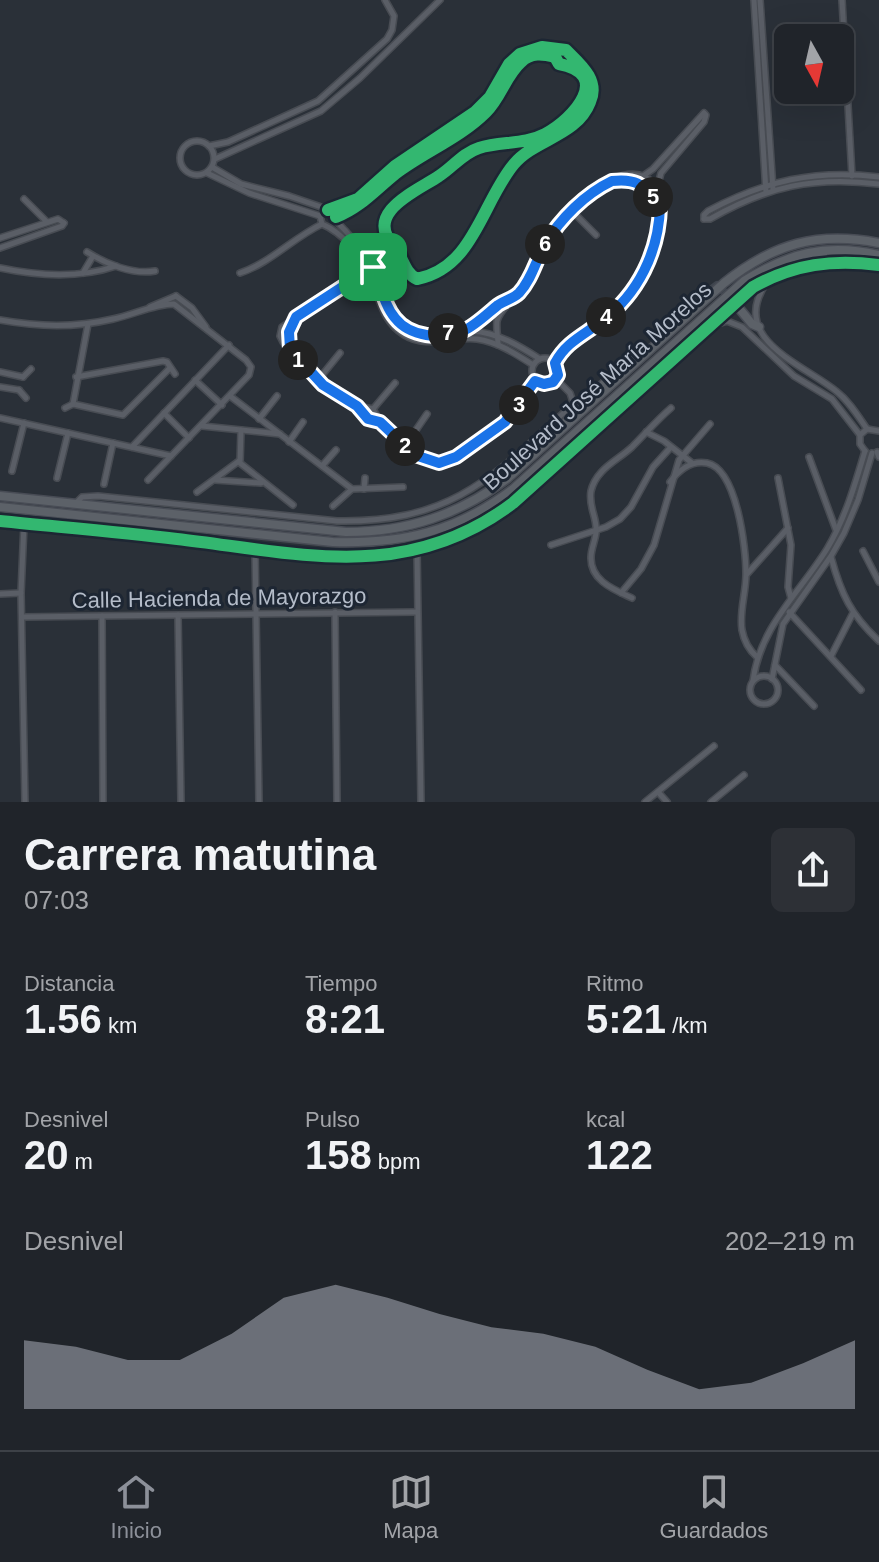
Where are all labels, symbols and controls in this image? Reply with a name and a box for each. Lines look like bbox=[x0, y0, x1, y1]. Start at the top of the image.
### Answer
north arrow bbox=[774, 24, 854, 104]
map controls bbox=[774, 24, 854, 104]
pin: 5 bbox=[633, 177, 673, 217]
text: 5 bbox=[647, 184, 659, 209]
pin: 6 bbox=[525, 224, 565, 264]
text: 6 bbox=[539, 231, 551, 256]
pin bbox=[339, 233, 407, 301]
icon: arrive bbox=[351, 245, 395, 289]
street label: Boulevard José María Morelos bbox=[478, 277, 716, 495]
pin: 4 bbox=[586, 297, 626, 337]
text: 4 bbox=[600, 304, 612, 329]
pin: 7 bbox=[428, 313, 468, 353]
text: 7 bbox=[442, 320, 454, 345]
pin: 1 bbox=[278, 340, 318, 380]
text: 1 bbox=[292, 347, 304, 372]
pin: 3 bbox=[499, 385, 539, 425]
text: 3 bbox=[513, 392, 525, 417]
pin: 2 bbox=[385, 426, 425, 466]
text: 2 bbox=[399, 433, 411, 458]
street label: Calle Hacienda de Mayorazgo bbox=[71, 583, 367, 613]
button: share bbox=[771, 828, 855, 912]
text: Carrera matutina bbox=[24, 830, 376, 879]
text: 07:03 bbox=[24, 885, 89, 915]
text: Distancia bbox=[24, 971, 114, 996]
text: Tiempo bbox=[305, 971, 378, 996]
text: Ritmo bbox=[586, 971, 643, 996]
text: 1.56 bbox=[24, 997, 102, 1041]
text: 8:21 bbox=[305, 997, 385, 1041]
text: 5:21 bbox=[586, 997, 666, 1041]
text: km bbox=[102, 1013, 137, 1038]
text: /km bbox=[666, 1013, 708, 1038]
text: Desnivel bbox=[24, 1107, 108, 1132]
text: Pulso bbox=[305, 1107, 360, 1132]
text: kcal bbox=[586, 1107, 625, 1132]
text: 20 bbox=[24, 1133, 69, 1177]
text: 158 bbox=[305, 1133, 372, 1177]
text: 122 bbox=[586, 1133, 653, 1177]
text: m bbox=[69, 1149, 93, 1174]
text: bpm bbox=[372, 1149, 421, 1174]
text: Desnivel bbox=[24, 1226, 124, 1256]
text: 202–219 m bbox=[725, 1226, 855, 1256]
tab: Inicio bbox=[111, 1470, 162, 1544]
tab: Mapa bbox=[383, 1470, 438, 1544]
tab: Guardados bbox=[659, 1470, 768, 1544]

